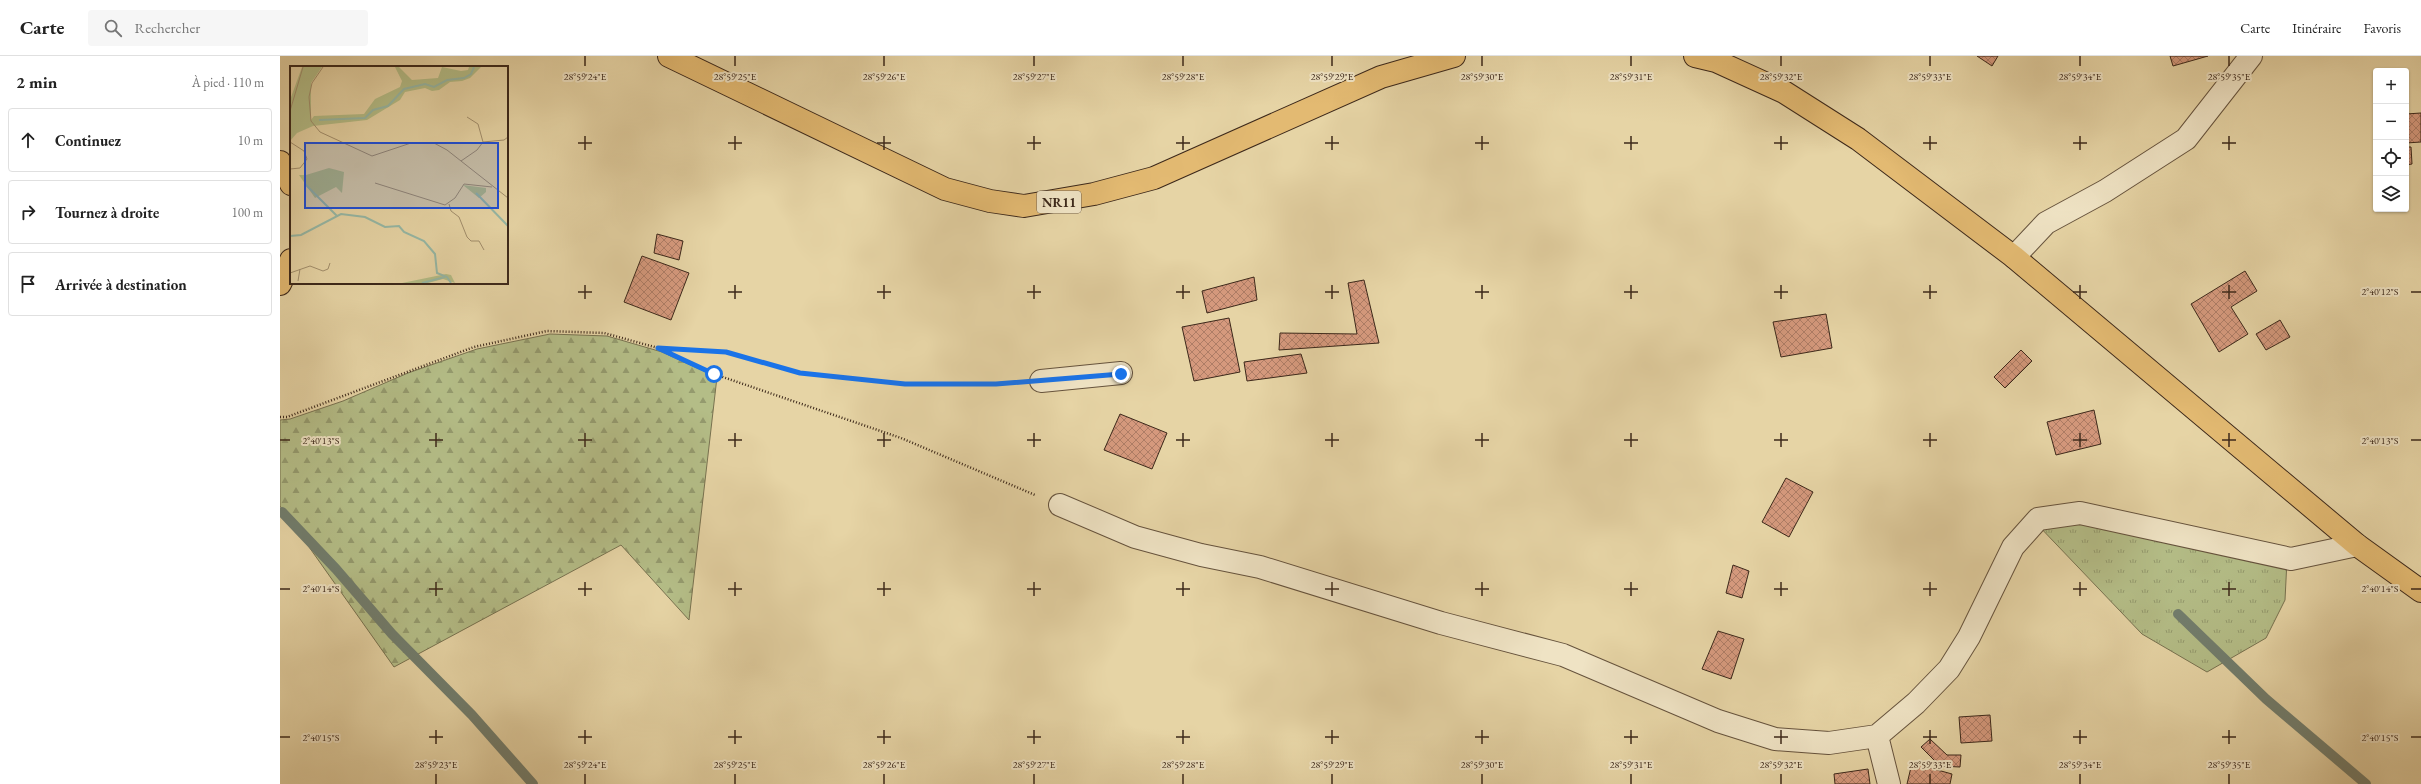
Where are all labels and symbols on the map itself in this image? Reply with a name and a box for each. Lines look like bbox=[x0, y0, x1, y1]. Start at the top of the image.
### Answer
inset map bbox=[290, 66, 508, 284]
text: 28°59'24"E bbox=[564, 70, 607, 83]
text: 28°59'25"E bbox=[714, 70, 757, 83]
text: 28°59'26"E bbox=[863, 70, 906, 83]
text: 28°59'27"E bbox=[1013, 70, 1056, 83]
text: 28°59'28"E bbox=[1162, 70, 1205, 83]
text: 28°59'29"E bbox=[1311, 70, 1354, 83]
text: 28°59'30"E bbox=[1461, 70, 1504, 83]
text: 28°59'31"E bbox=[1610, 70, 1653, 83]
text: 28°59'32"E bbox=[1760, 70, 1803, 83]
text: 28°59'33"E bbox=[1909, 70, 1952, 83]
text: 28°59'34"E bbox=[2059, 70, 2102, 83]
text: 28°59'35"E bbox=[2208, 70, 2251, 83]
road number: NR11 bbox=[1037, 191, 1081, 213]
text: 2°40'12"S bbox=[2362, 285, 2399, 298]
route start bbox=[705, 365, 723, 383]
route end bbox=[1112, 365, 1130, 383]
text: 2°40'13"S bbox=[303, 434, 340, 447]
text: 2°40'13"S bbox=[2362, 434, 2399, 447]
text: 2°40'14"S bbox=[303, 582, 340, 595]
text: 2°40'14"S bbox=[2362, 582, 2399, 595]
text: 2°40'15"S bbox=[303, 731, 340, 744]
text: 2°40'15"S bbox=[2362, 731, 2399, 744]
text: 28°59'23"E bbox=[415, 758, 458, 771]
text: 28°59'24"E bbox=[564, 758, 607, 771]
text: 28°59'25"E bbox=[714, 758, 757, 771]
text: 28°59'26"E bbox=[863, 758, 906, 771]
text: 28°59'27"E bbox=[1013, 758, 1056, 771]
text: 28°59'28"E bbox=[1162, 758, 1205, 771]
text: 28°59'29"E bbox=[1311, 758, 1354, 771]
text: 28°59'30"E bbox=[1461, 758, 1504, 771]
text: 28°59'31"E bbox=[1610, 758, 1653, 771]
text: 28°59'32"E bbox=[1760, 758, 1803, 771]
text: 28°59'33"E bbox=[1909, 758, 1952, 771]
text: 28°59'34"E bbox=[2059, 758, 2102, 771]
text: 28°59'35"E bbox=[2208, 758, 2251, 771]

